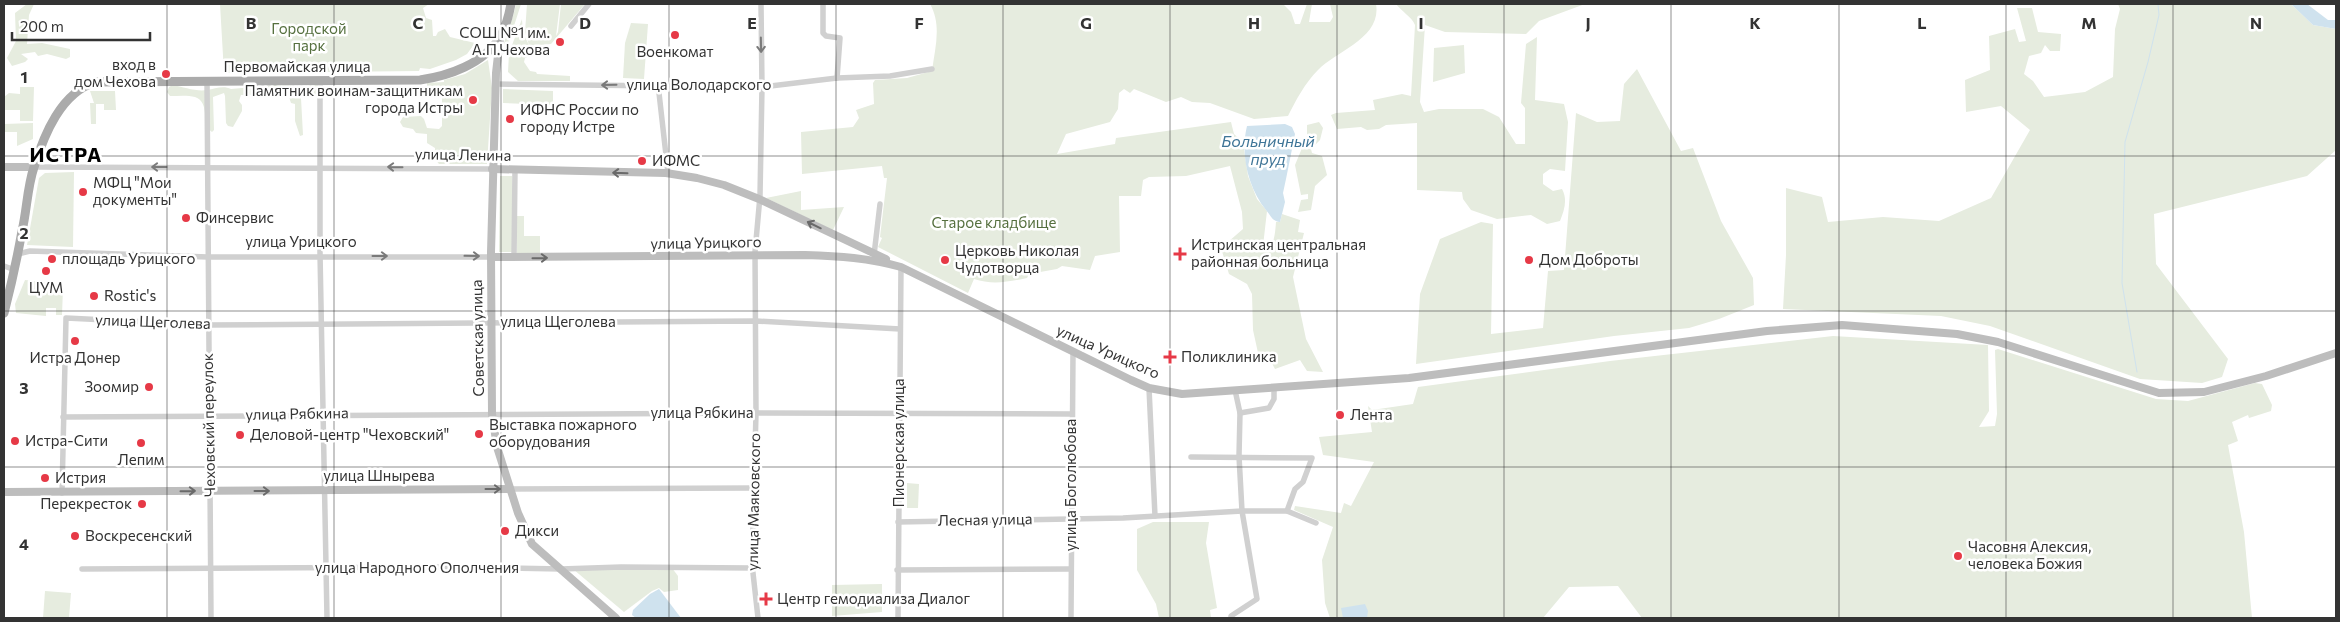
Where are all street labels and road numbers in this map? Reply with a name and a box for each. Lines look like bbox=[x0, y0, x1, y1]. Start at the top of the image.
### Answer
street label: Первомайская улица bbox=[224, 57, 370, 75]
street label: улица Володарского bbox=[627, 75, 771, 93]
street label: улица Ленина bbox=[415, 144, 511, 164]
street label: улица Урицкого bbox=[245, 232, 357, 250]
street label: улица Урицкого bbox=[650, 232, 762, 252]
street label: Советская улица bbox=[467, 279, 487, 397]
street label: улица Щеголева bbox=[95, 310, 211, 332]
street label: улица Щеголева bbox=[500, 312, 616, 330]
street label: улица Урицкого bbox=[1054, 320, 1163, 382]
street label: Чеховский переулок bbox=[198, 353, 218, 497]
street label: Пионерская улица bbox=[889, 379, 907, 508]
street label: улица Рябкина bbox=[245, 403, 349, 423]
street label: улица Рябкина bbox=[650, 403, 754, 421]
street label: улица Боголюбова bbox=[1061, 419, 1079, 551]
street label: улица Маяковского bbox=[743, 433, 763, 571]
street label: улица Шнырева bbox=[323, 466, 435, 484]
street label: Лесная улица bbox=[937, 509, 1032, 529]
street label: улица Народного Ополчения bbox=[315, 558, 519, 576]

